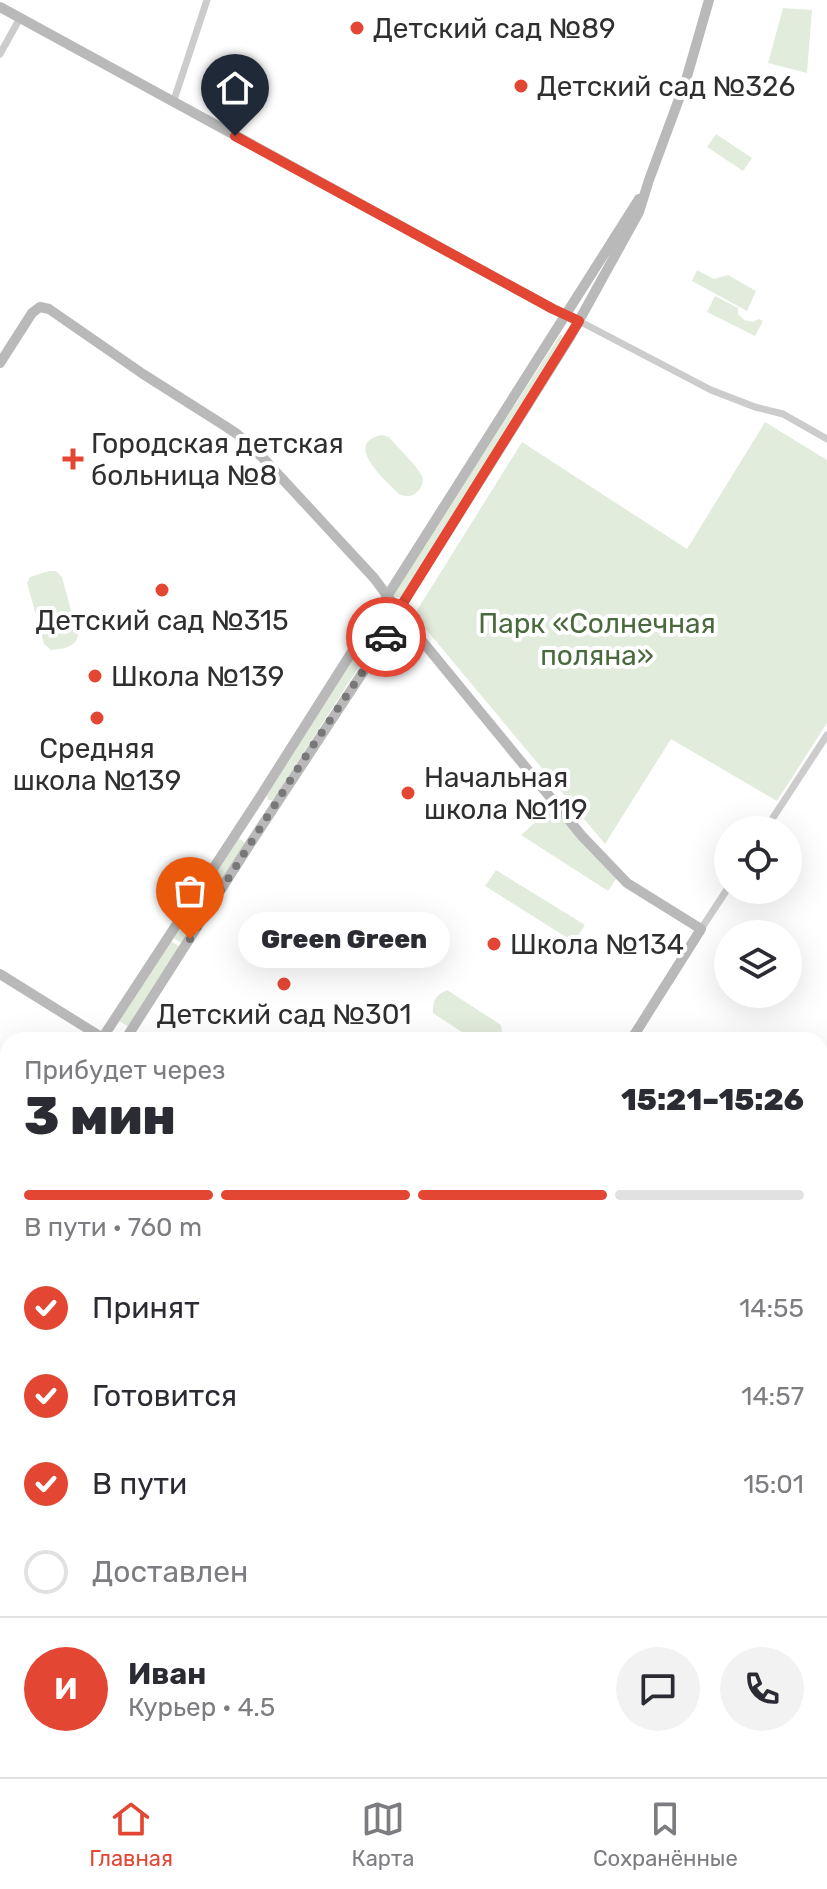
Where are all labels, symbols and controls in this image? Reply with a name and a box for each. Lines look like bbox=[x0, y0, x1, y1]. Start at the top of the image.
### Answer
place label: Детский сад №89 bbox=[373, 12, 616, 45]
marker: Детский сад №89 bbox=[348, 19, 366, 37]
pin bbox=[201, 54, 269, 136]
icon: home bbox=[213, 66, 257, 110]
place label: Детский сад №326 bbox=[537, 70, 795, 103]
marker: Детский сад №326 bbox=[512, 77, 530, 95]
place label: Городская детская больница №8 bbox=[91, 427, 344, 492]
marker: Городская детская больница №8 bbox=[62, 448, 84, 470]
marker: Детский сад №315 bbox=[153, 581, 171, 599]
courier bbox=[346, 597, 426, 677]
place label: Детский сад №315 bbox=[35, 604, 289, 637]
park label: Парк «Солнечная поляна» bbox=[478, 607, 716, 672]
icon: car bbox=[364, 615, 408, 659]
place label: Школа №139 bbox=[111, 660, 284, 693]
marker: Школа №139 bbox=[86, 667, 104, 685]
marker: Средняя школа №139 bbox=[88, 709, 106, 727]
place label: Средняя школа №139 bbox=[13, 732, 181, 797]
place label: Начальная школа №119 bbox=[424, 761, 588, 826]
marker: Начальная школа №119 bbox=[399, 784, 417, 802]
map controls bbox=[714, 816, 802, 1008]
button: locate bbox=[714, 816, 802, 904]
pin bbox=[156, 857, 224, 939]
icon: bag bbox=[168, 869, 212, 913]
callout: Green Green bbox=[238, 911, 450, 967]
button: layers bbox=[714, 920, 802, 1008]
text: Green Green bbox=[261, 924, 427, 955]
place label: Школа №134 bbox=[510, 928, 684, 961]
marker: Школа №134 bbox=[485, 935, 503, 953]
marker: Детский сад №301 bbox=[275, 975, 293, 993]
place label: Детский сад №301 bbox=[157, 998, 411, 1031]
text: Прибудет через bbox=[24, 1055, 225, 1086]
text: 15:21–15:26 bbox=[621, 1082, 804, 1118]
text: 3 мин bbox=[24, 1085, 176, 1147]
text: В пути · 760 m bbox=[24, 1212, 202, 1243]
icon: check bbox=[24, 1286, 68, 1330]
text: Принят bbox=[92, 1290, 200, 1326]
text: 14:55 bbox=[739, 1293, 804, 1324]
icon: check bbox=[24, 1374, 68, 1418]
text: Готовится bbox=[92, 1378, 237, 1414]
text: 14:57 bbox=[741, 1381, 804, 1412]
icon: check bbox=[24, 1462, 68, 1506]
text: В пути bbox=[92, 1466, 187, 1502]
text: 15:01 bbox=[743, 1469, 804, 1500]
text: Доставлен bbox=[92, 1554, 248, 1590]
button: chat bbox=[616, 1647, 700, 1731]
button: phone bbox=[720, 1647, 804, 1731]
text: Иван bbox=[128, 1656, 206, 1692]
text: И bbox=[54, 1671, 78, 1707]
text: Курьер · 4.5 bbox=[128, 1692, 275, 1723]
tab: Главная bbox=[89, 1797, 173, 1872]
tab: Карта bbox=[352, 1797, 414, 1872]
tab: Сохранённые bbox=[593, 1797, 738, 1872]

